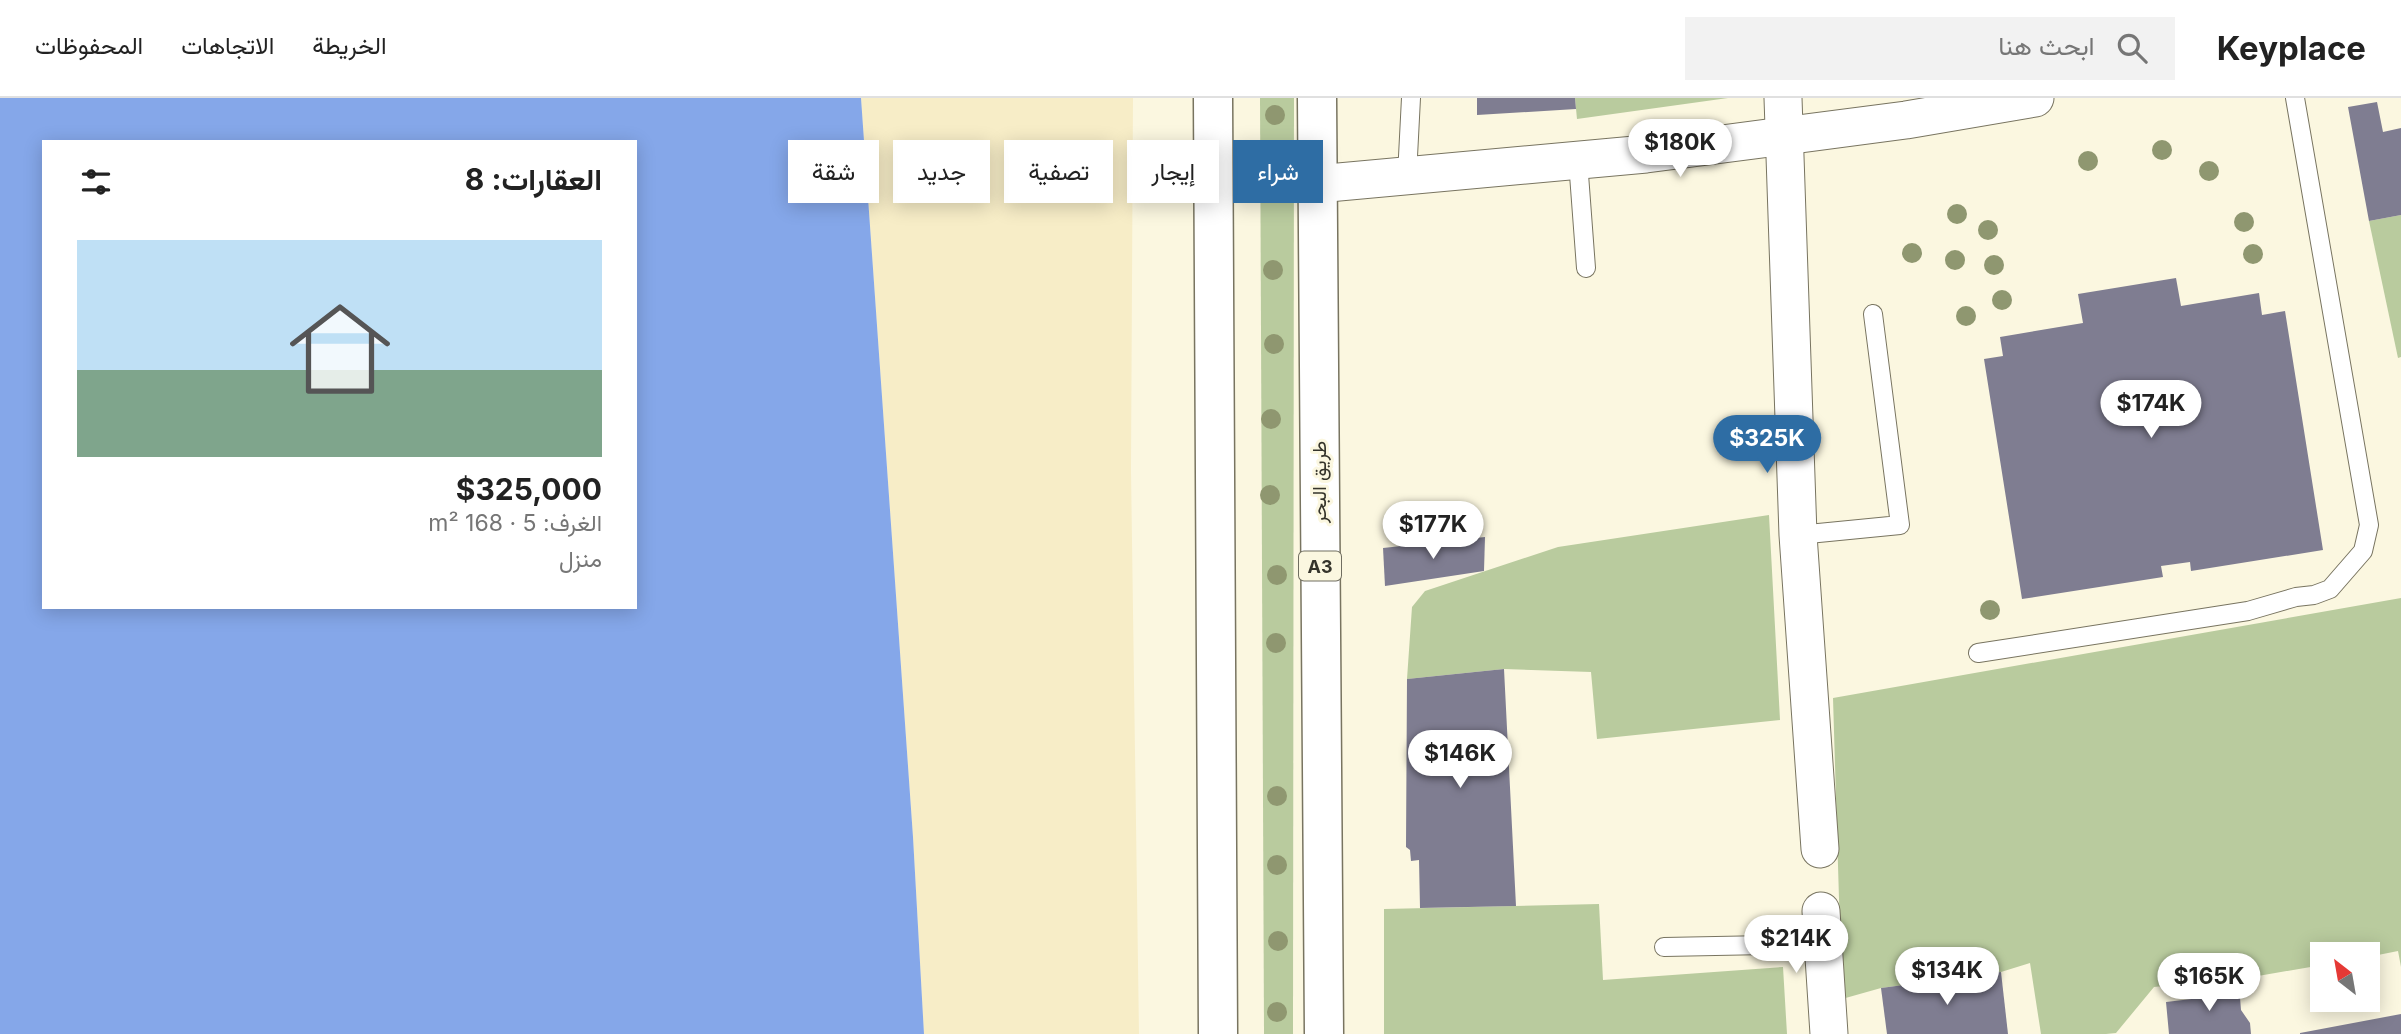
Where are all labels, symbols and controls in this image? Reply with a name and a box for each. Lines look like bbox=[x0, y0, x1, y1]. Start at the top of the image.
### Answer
search box bbox=[1685, 17, 2175, 80]
text: Keyplace bbox=[2217, 28, 2366, 68]
icon: search bbox=[2113, 29, 2151, 67]
text: ابحث هنا bbox=[1998, 30, 2095, 61]
text: المحفوظات bbox=[35, 31, 143, 60]
text: الاتجاهات bbox=[181, 31, 274, 60]
text: الخريطة bbox=[312, 31, 387, 60]
pin: $180K bbox=[1631, 120, 1729, 179]
text: $180K bbox=[1644, 128, 1716, 156]
chip: شقة bbox=[788, 140, 879, 203]
chip: جديد bbox=[893, 140, 990, 203]
chip: تصفية bbox=[1004, 140, 1113, 203]
chip: إيجار bbox=[1127, 140, 1219, 203]
chip: شراء bbox=[1233, 140, 1323, 203]
text: العقارات: 8 bbox=[465, 161, 602, 197]
icon: filters bbox=[77, 163, 115, 201]
icon: home bbox=[277, 286, 403, 412]
pin: $174K bbox=[2102, 380, 2200, 440]
text: $174K bbox=[2116, 389, 2186, 417]
pin: $325K bbox=[1718, 416, 1816, 475]
text: $325K bbox=[1729, 424, 1805, 452]
street label: طريق البحر bbox=[1308, 441, 1331, 524]
text: $325,000 bbox=[456, 471, 602, 507]
pin: $177K bbox=[1384, 502, 1482, 561]
text: الغرف: 5 · 168 m² bbox=[428, 509, 602, 537]
text: $177K bbox=[1399, 510, 1467, 538]
text: منزل bbox=[559, 545, 602, 573]
road number: A3 bbox=[1299, 552, 1341, 580]
pin: $146K bbox=[1411, 730, 1509, 790]
text: $146K bbox=[1424, 739, 1496, 767]
pin: $214K bbox=[1747, 916, 1845, 975]
text: $214K bbox=[1760, 924, 1832, 952]
north arrow bbox=[2310, 942, 2380, 1012]
map controls bbox=[2310, 942, 2380, 1012]
pin: $134K bbox=[1898, 948, 1996, 1007]
pin: $165K bbox=[2160, 954, 2258, 1013]
text: $134K bbox=[1911, 956, 1983, 984]
text: $165K bbox=[2173, 962, 2245, 990]

